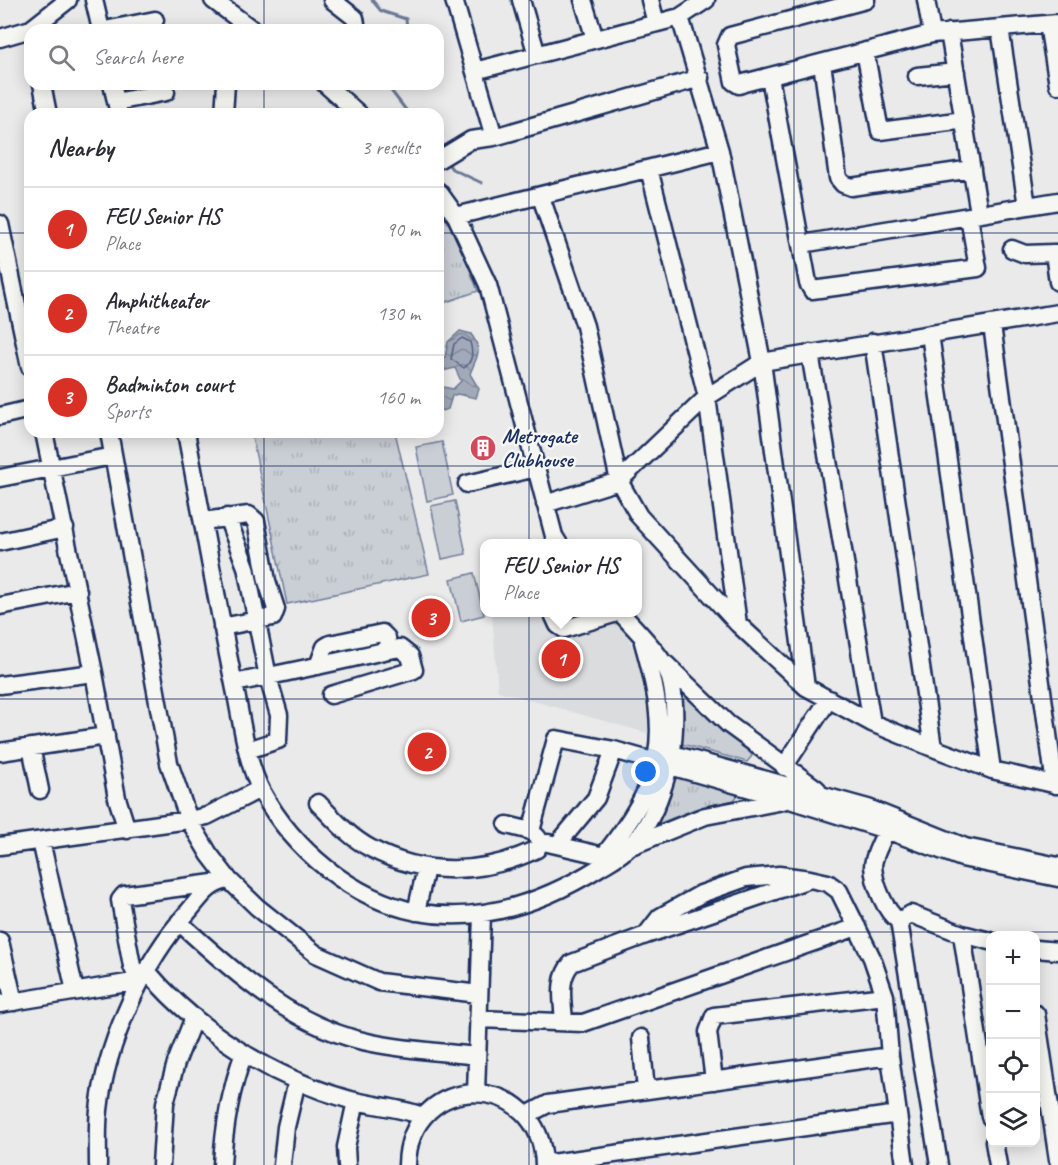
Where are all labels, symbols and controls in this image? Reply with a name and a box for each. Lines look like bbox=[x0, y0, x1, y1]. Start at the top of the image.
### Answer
search box bbox=[24, 24, 444, 90]
icon: search bbox=[45, 41, 78, 74]
text: Search here bbox=[93, 43, 183, 71]
text: Nearby bbox=[48, 131, 113, 164]
text: 3 results bbox=[361, 135, 420, 160]
text: FEU Senior HS bbox=[105, 203, 220, 231]
text: 1 bbox=[63, 217, 72, 242]
text: 90 m bbox=[386, 217, 420, 242]
text: Place bbox=[105, 231, 140, 256]
text: Amphitheater bbox=[105, 287, 208, 315]
text: 2 bbox=[63, 301, 72, 326]
text: 130 m bbox=[377, 301, 420, 326]
text: Theatre bbox=[105, 315, 159, 340]
text: Badminton court bbox=[105, 371, 233, 399]
text: 3 bbox=[63, 385, 72, 410]
text: 160 m bbox=[377, 385, 420, 410]
text: Sports bbox=[105, 399, 150, 424]
place label: Metrogate Clubhouse bbox=[502, 423, 579, 473]
building icon: Metrogate Clubhouse bbox=[468, 433, 498, 463]
popup bbox=[480, 539, 642, 617]
text: FEU Senior HS bbox=[503, 552, 619, 580]
text: Place bbox=[503, 580, 538, 605]
pin: 3 bbox=[412, 596, 450, 640]
pin: 1 bbox=[542, 636, 580, 682]
pin: 2 bbox=[408, 730, 446, 774]
your location bbox=[631, 757, 660, 786]
map controls bbox=[986, 931, 1040, 1147]
button: + bbox=[986, 931, 1040, 985]
button: − bbox=[986, 985, 1040, 1039]
button: locate bbox=[986, 1039, 1040, 1093]
button: layers bbox=[986, 1093, 1040, 1147]

